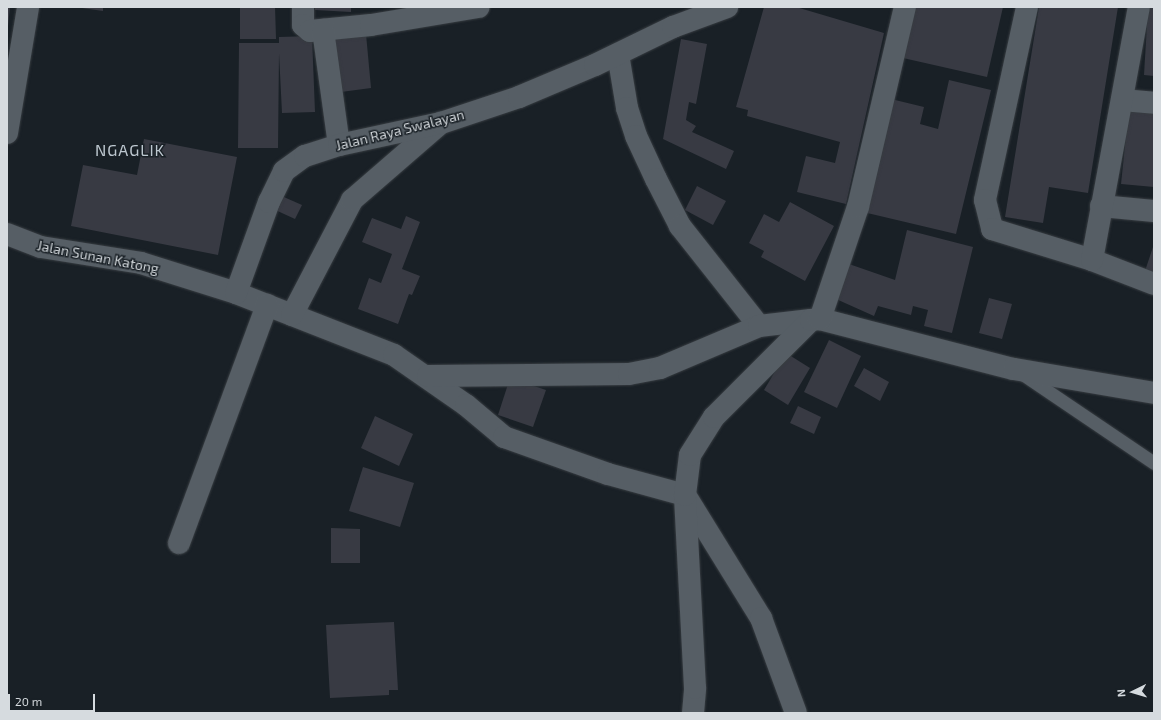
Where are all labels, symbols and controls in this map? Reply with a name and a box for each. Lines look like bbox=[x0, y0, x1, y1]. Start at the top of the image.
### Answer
street label: Jalan Raya Swalayan bbox=[334, 106, 466, 154]
district label: NGAGLIK bbox=[95, 140, 165, 160]
street label: Jalan Sunan Katong bbox=[36, 237, 160, 277]
north arrow bbox=[1113, 672, 1153, 712]
scale bar bbox=[10, 686, 97, 712]
text: N bbox=[1114, 689, 1127, 698]
text: 20 m bbox=[15, 694, 42, 708]

